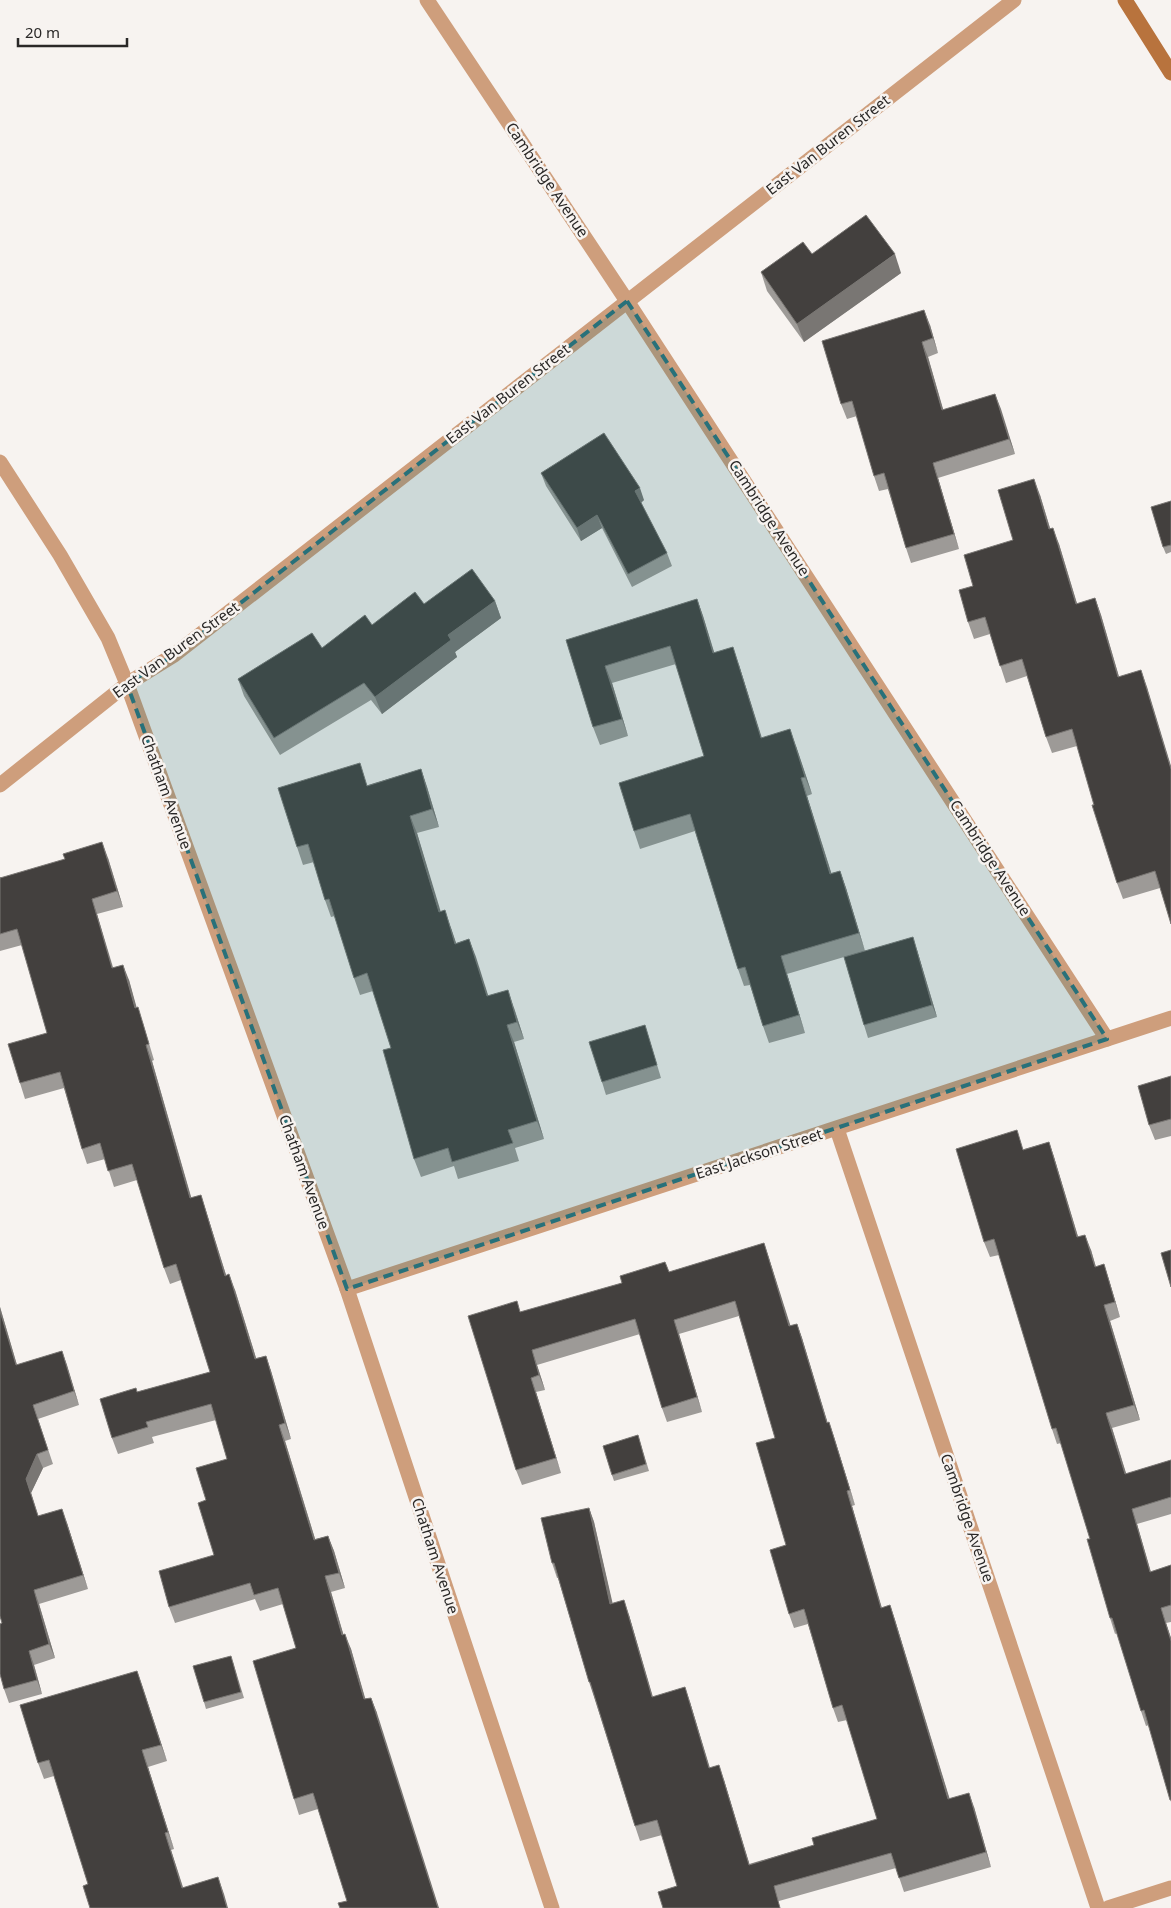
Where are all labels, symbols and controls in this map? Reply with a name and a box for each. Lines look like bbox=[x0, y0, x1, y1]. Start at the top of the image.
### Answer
scale bar bbox=[18, 15, 126, 47]
text: 20 m bbox=[25, 22, 60, 42]
street label: East Van Buren Street bbox=[761, 89, 894, 199]
street label: Cambridge Avenue bbox=[502, 118, 594, 241]
street label: East Van Buren Street bbox=[441, 338, 574, 448]
street label: Cambridge Avenue bbox=[725, 456, 815, 579]
street label: East Van Buren Street bbox=[108, 596, 243, 702]
street label: Chatham Avenue bbox=[137, 731, 197, 852]
street label: Cambridge Avenue bbox=[946, 796, 1036, 919]
street label: Chatham Avenue bbox=[275, 1111, 335, 1232]
street label: East Jackson Street bbox=[693, 1123, 825, 1183]
street label: Cambridge Avenue bbox=[937, 1451, 999, 1585]
street label: Chatham Avenue bbox=[408, 1495, 464, 1616]

